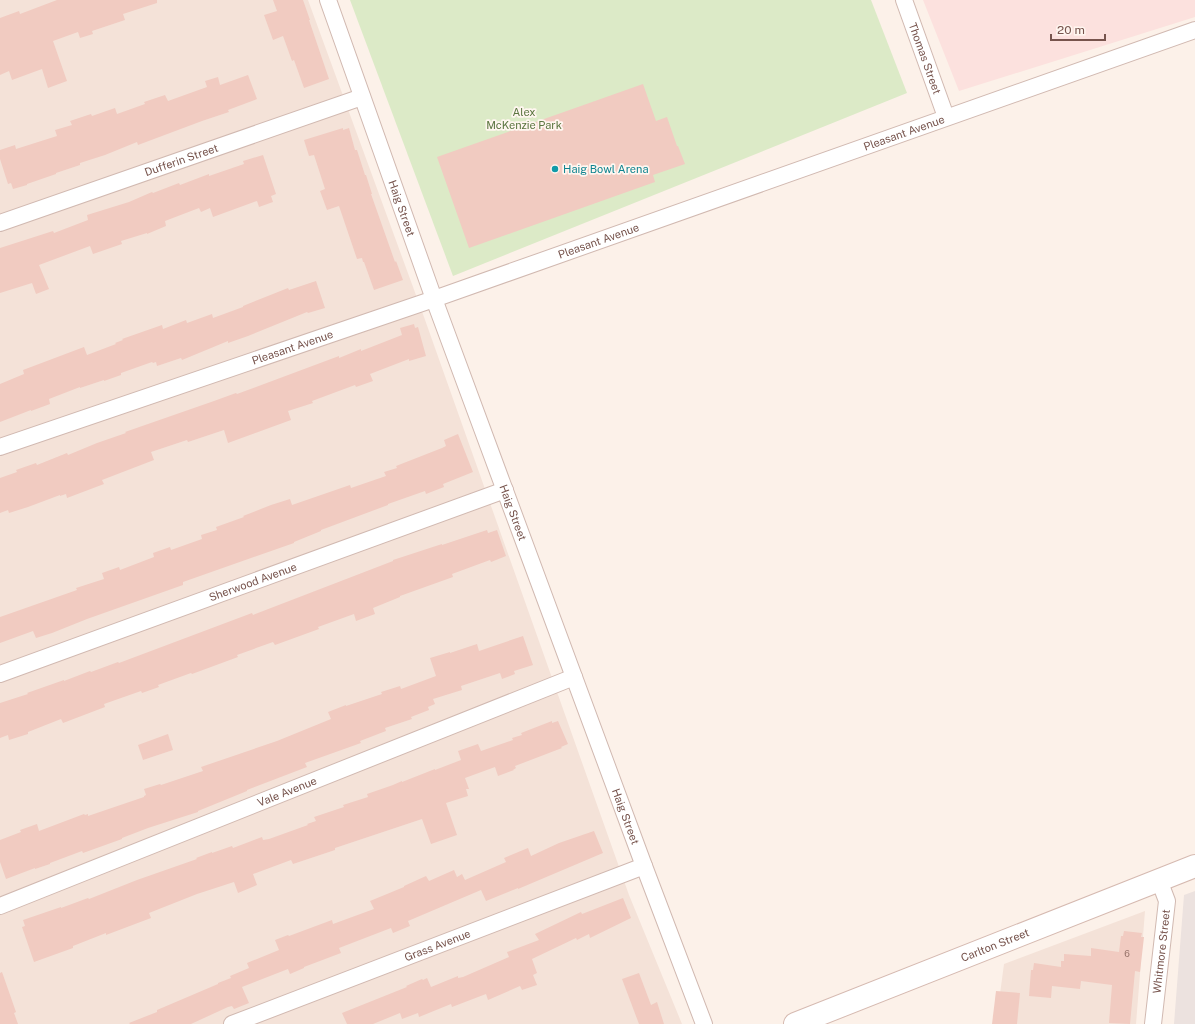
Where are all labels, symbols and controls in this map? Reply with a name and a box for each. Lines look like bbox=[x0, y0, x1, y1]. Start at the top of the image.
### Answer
scale bar bbox=[1051, 16, 1105, 42]
street label: Thomas Street bbox=[907, 21, 943, 96]
text: 20 m bbox=[1057, 23, 1085, 37]
park label: Alex McKenzie Park bbox=[486, 106, 562, 131]
street label: Pleasant Avenue bbox=[862, 113, 946, 153]
street label: Dufferin Street bbox=[143, 142, 220, 178]
place label: Haig Bowl Arena bbox=[563, 163, 649, 175]
marker: Haig Bowl Arena bbox=[550, 164, 560, 174]
street label: Haig Street bbox=[386, 179, 417, 238]
street label: Pleasant Avenue bbox=[556, 221, 641, 261]
street label: Pleasant Avenue bbox=[250, 328, 335, 367]
street label: Haig Street bbox=[497, 483, 529, 542]
street label: Sherwood Avenue bbox=[207, 560, 298, 603]
street label: Vale Avenue bbox=[256, 774, 318, 809]
street label: Haig Street bbox=[610, 787, 641, 846]
street label: Whitmore Street bbox=[1150, 909, 1172, 994]
street label: Carlton Street bbox=[959, 926, 1031, 964]
street label: Grass Avenue bbox=[403, 927, 472, 963]
house number: 6 bbox=[1124, 948, 1130, 959]

